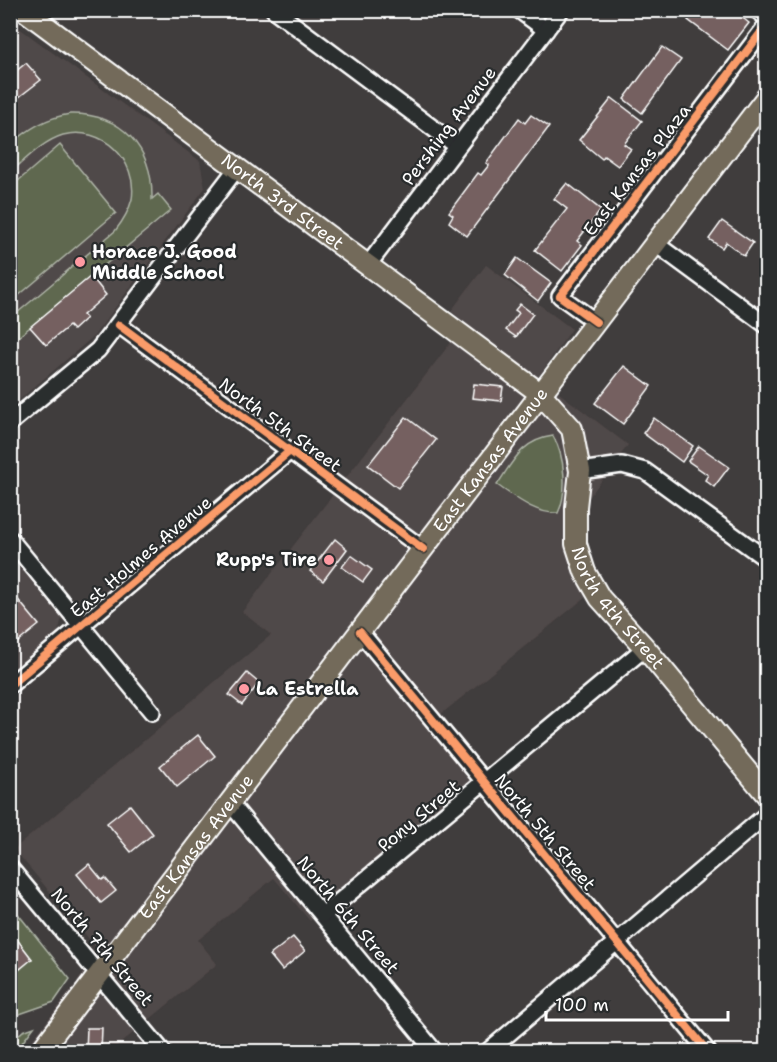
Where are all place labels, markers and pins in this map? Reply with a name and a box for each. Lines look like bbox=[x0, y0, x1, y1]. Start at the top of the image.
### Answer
place label: Horace J. Good Middle School bbox=[92, 240, 237, 285]
marker: Horace J. Good Middle School bbox=[73, 255, 87, 269]
place label: Rupp's Tire bbox=[216, 548, 317, 572]
marker: Rupp's Tire bbox=[322, 553, 336, 567]
place label: La Estrella bbox=[256, 677, 359, 701]
marker: La Estrella bbox=[237, 682, 251, 696]

